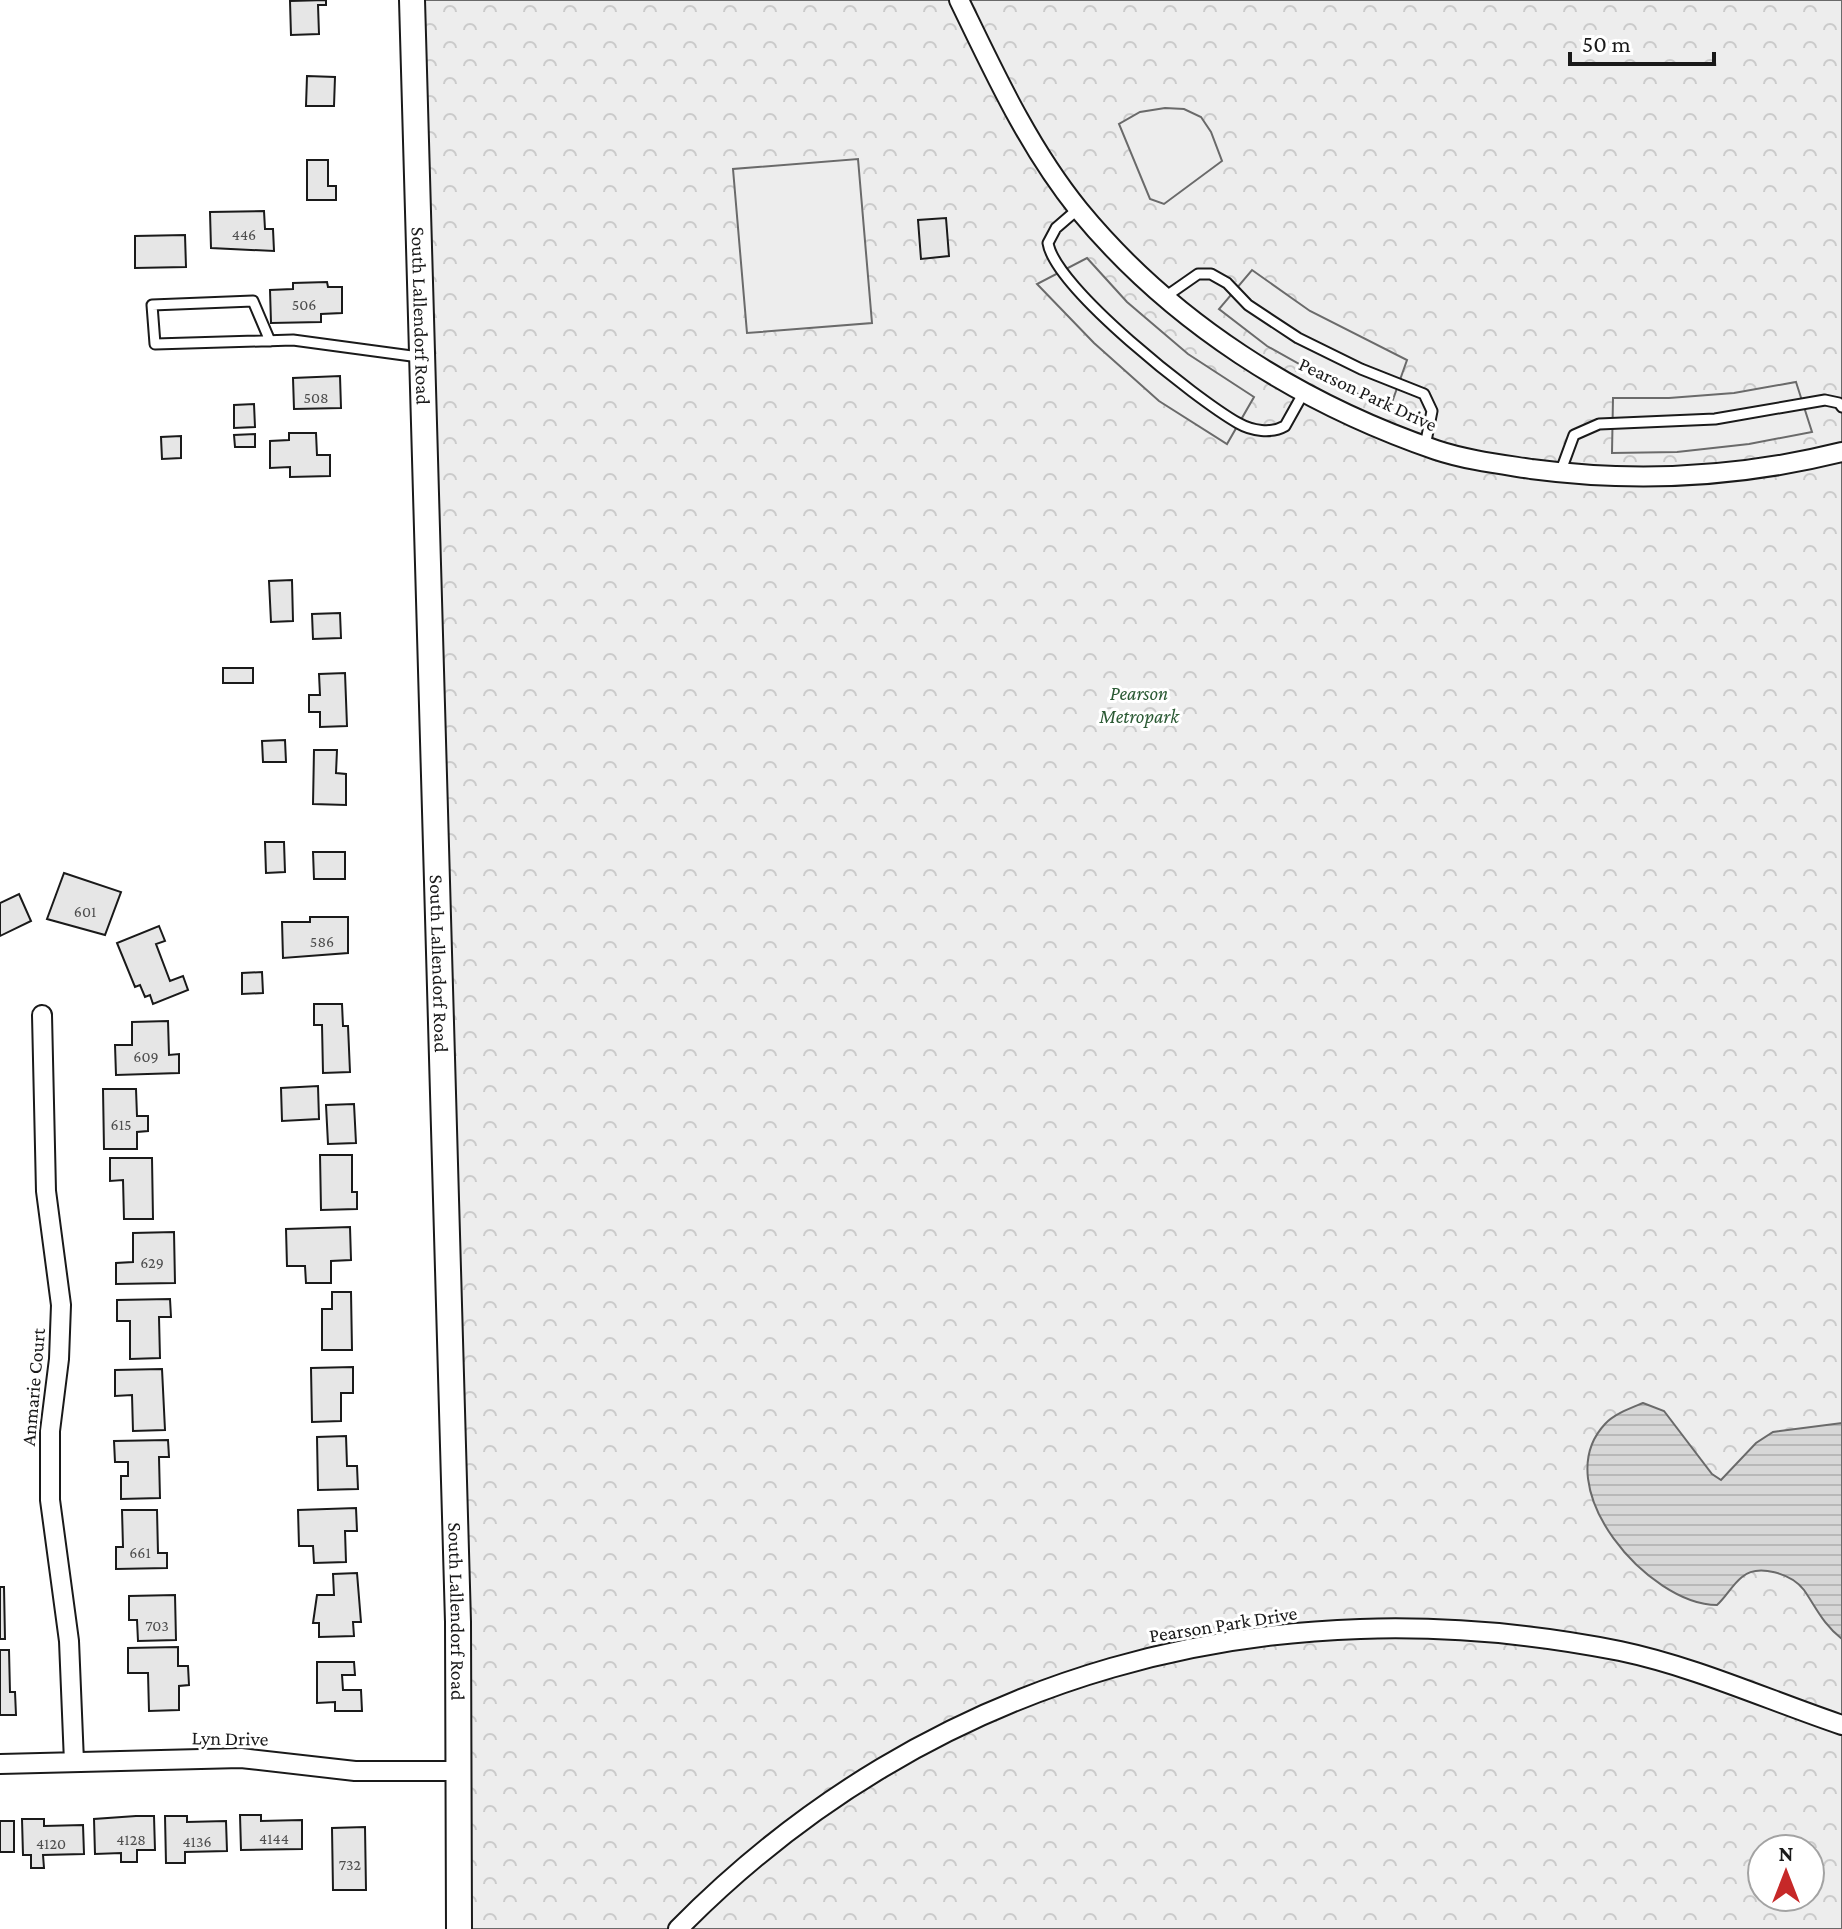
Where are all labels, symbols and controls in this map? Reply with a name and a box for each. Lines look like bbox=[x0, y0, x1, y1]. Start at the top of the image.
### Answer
scale bar bbox=[1570, 16, 1714, 66]
text: 50 m bbox=[1582, 30, 1631, 57]
house number: 446 bbox=[232, 226, 256, 243]
street label: South Lallendorf Road bbox=[407, 227, 434, 406]
house number: 506 bbox=[292, 296, 316, 313]
street label: Pearson Park Drive bbox=[1296, 352, 1441, 436]
house number: 508 bbox=[303, 389, 329, 406]
park label: Pearson Metropark bbox=[1098, 682, 1180, 728]
street label: South Lallendorf Road bbox=[426, 874, 453, 1053]
house number: 601 bbox=[74, 903, 96, 920]
house number: 586 bbox=[310, 933, 334, 950]
house number: 609 bbox=[133, 1048, 159, 1065]
house number: 615 bbox=[111, 1116, 131, 1133]
house number: 629 bbox=[140, 1254, 164, 1271]
street label: Anmarie Court bbox=[17, 1327, 49, 1447]
street label: South Lallendorf Road bbox=[444, 1522, 469, 1701]
house number: 661 bbox=[129, 1544, 151, 1561]
street label: Pearson Park Drive bbox=[1147, 1601, 1299, 1647]
house number: 703 bbox=[145, 1617, 169, 1634]
street label: Lyn Drive bbox=[191, 1726, 269, 1751]
house number: 4144 bbox=[259, 1830, 289, 1847]
house number: 4128 bbox=[116, 1831, 146, 1848]
house number: 4136 bbox=[182, 1833, 212, 1850]
north arrow bbox=[1746, 1833, 1826, 1913]
house number: 4120 bbox=[36, 1835, 66, 1852]
text: N bbox=[1779, 1841, 1794, 1866]
house number: 732 bbox=[339, 1856, 362, 1873]

